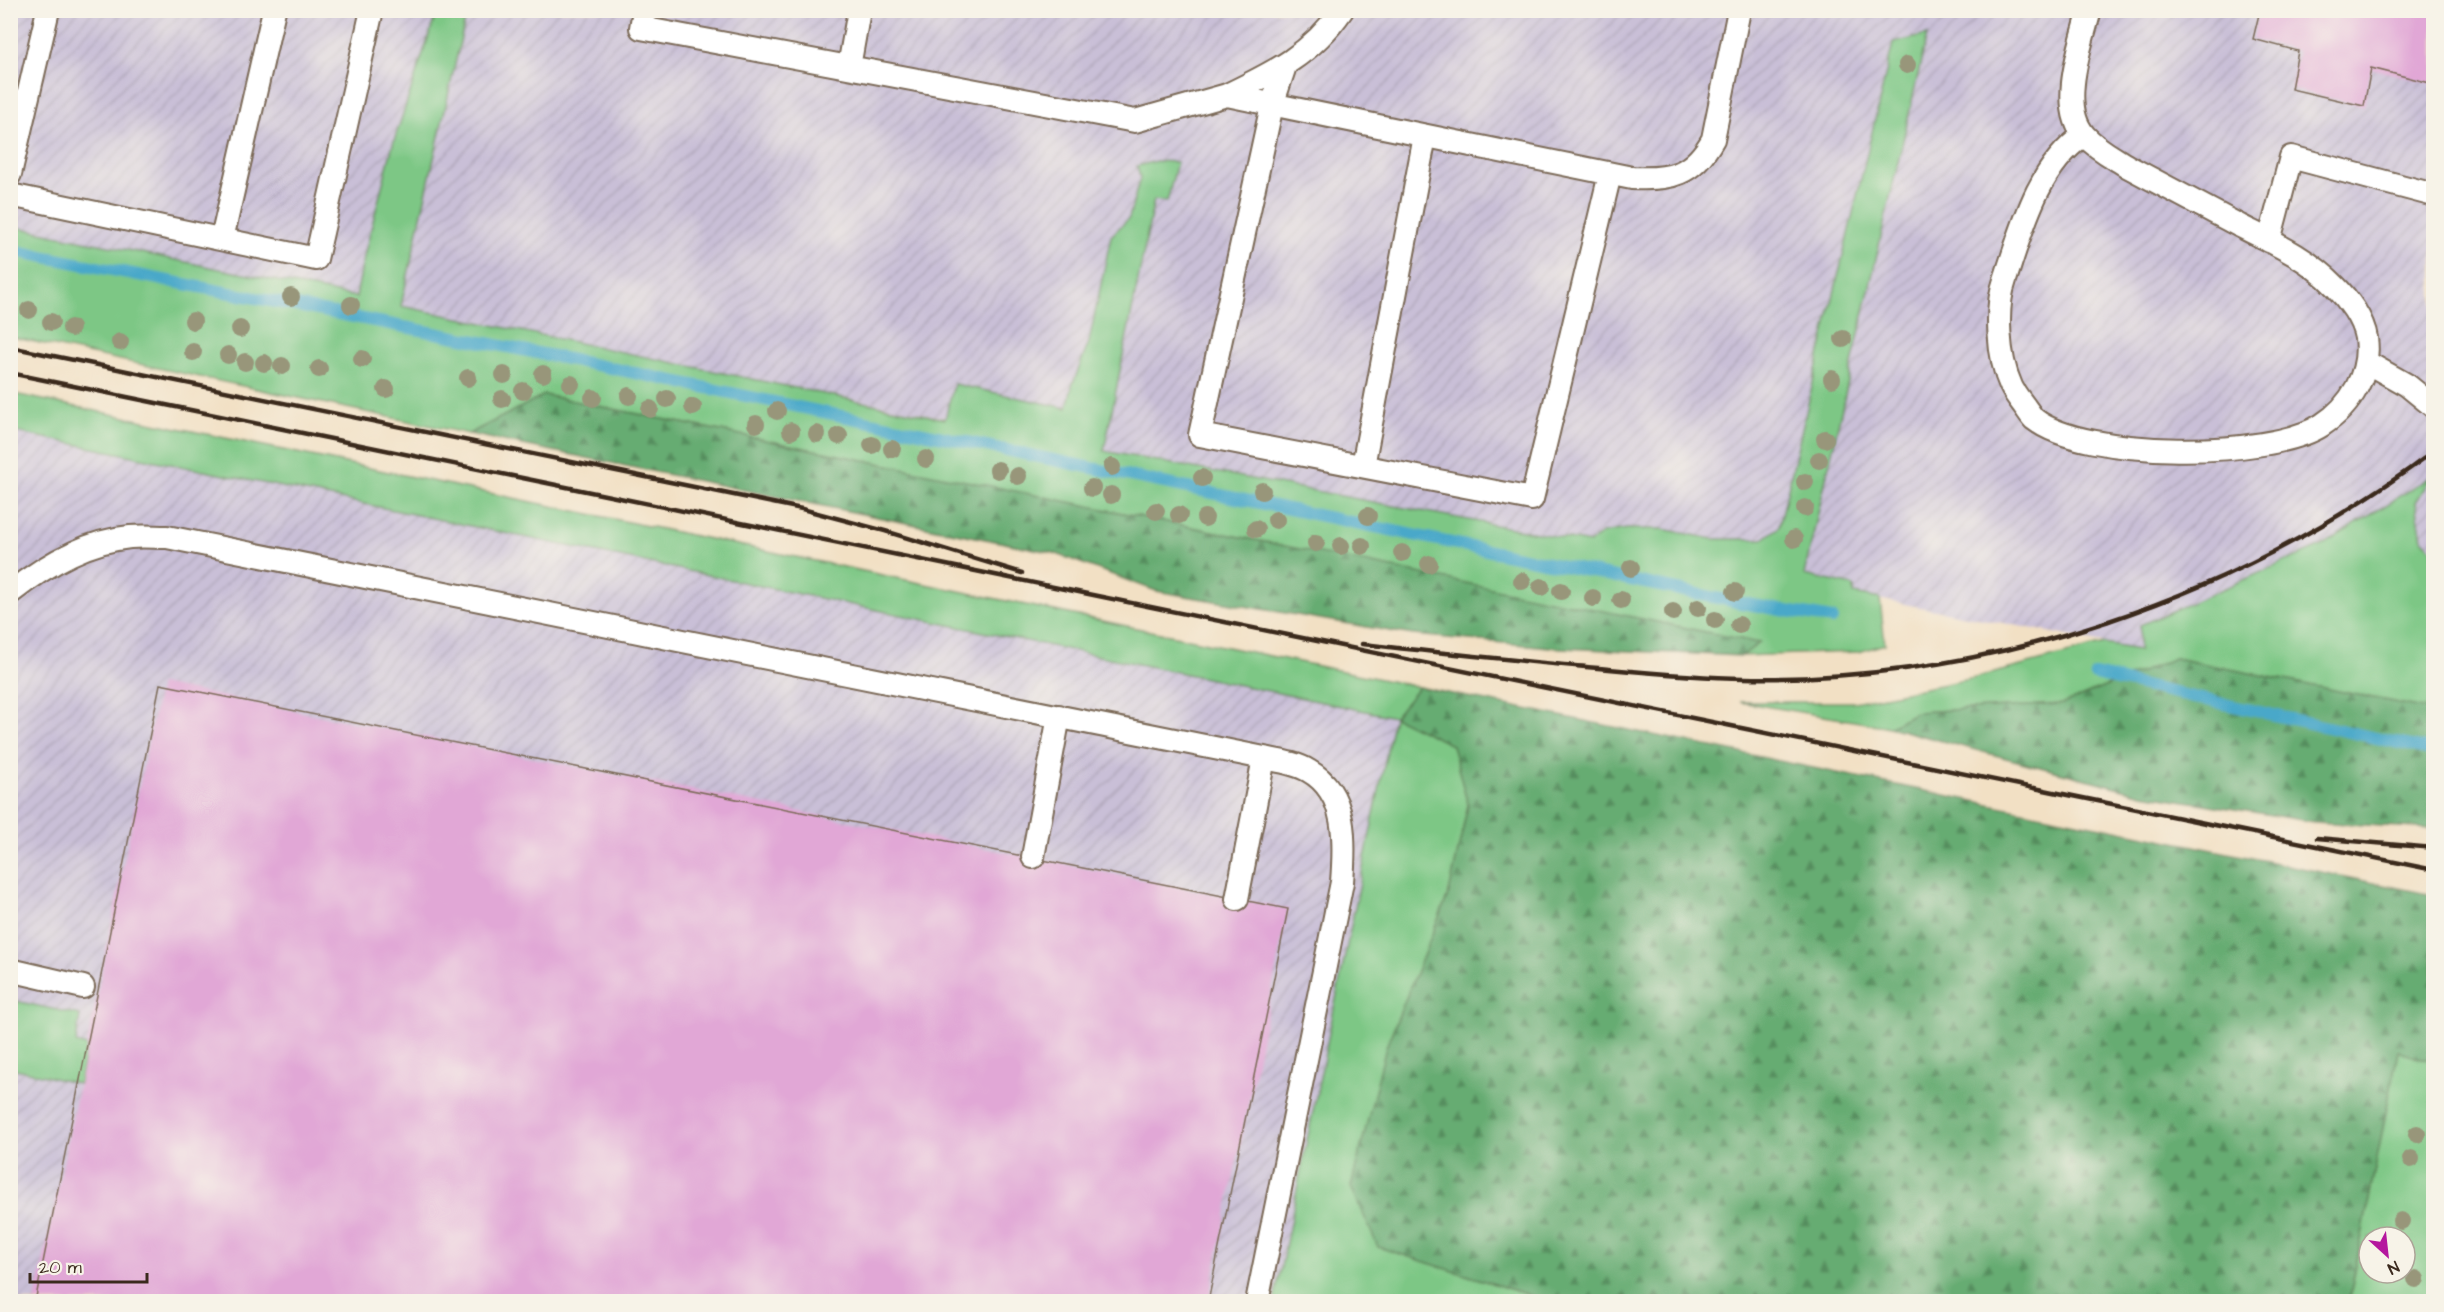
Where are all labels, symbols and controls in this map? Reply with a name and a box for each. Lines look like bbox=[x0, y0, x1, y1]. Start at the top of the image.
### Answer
north arrow bbox=[2357, 1225, 2417, 1285]
scale bar bbox=[30, 1246, 147, 1284]
text: 20 m bbox=[39, 1255, 82, 1280]
text: N bbox=[2384, 1255, 2403, 1280]

